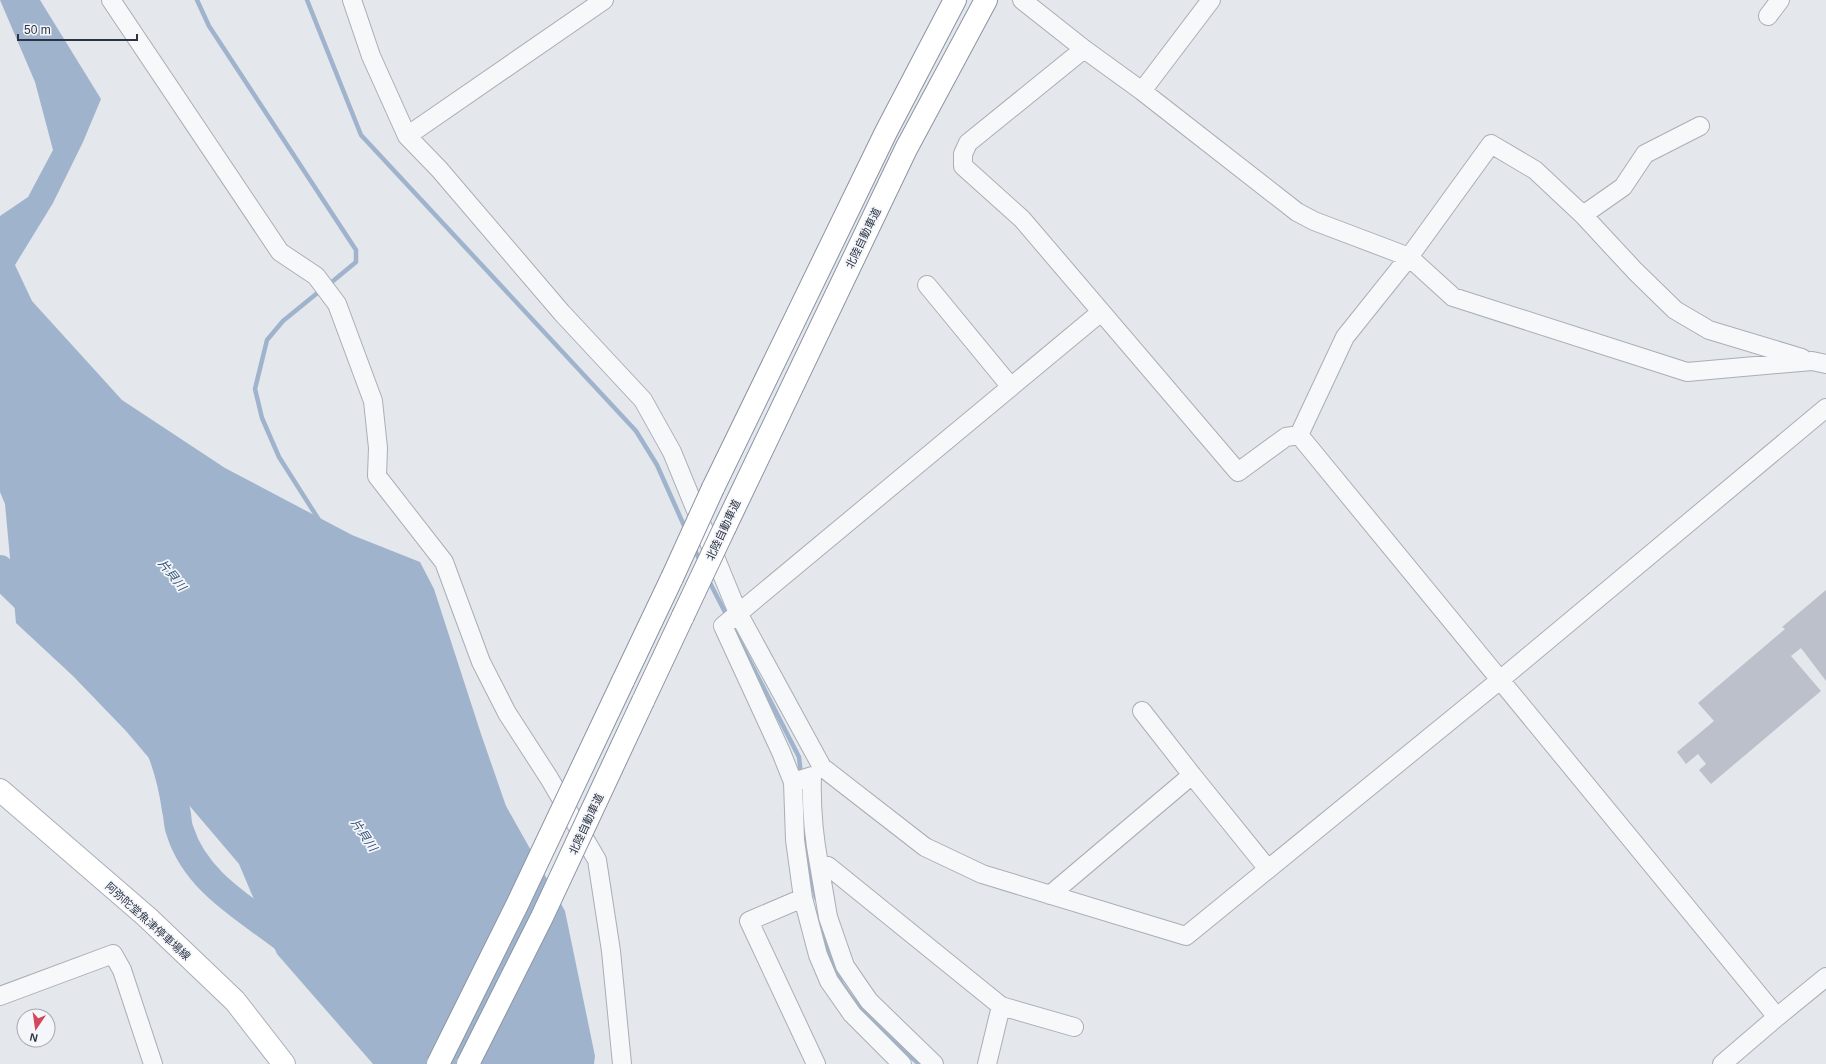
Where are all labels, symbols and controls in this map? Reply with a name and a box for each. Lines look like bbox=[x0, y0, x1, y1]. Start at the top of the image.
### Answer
scale bar bbox=[18, 16, 137, 42]
text: 50 m bbox=[24, 23, 51, 37]
street label: 北陸自動車道 bbox=[843, 206, 883, 270]
street label: 北陸自動車道 bbox=[704, 498, 742, 562]
water label: 片貝川 bbox=[155, 557, 190, 595]
street label: 北陸自動車道 bbox=[567, 792, 605, 856]
water label: 片貝川 bbox=[348, 816, 381, 855]
street label: 阿弥陀堂魚津停車場線 bbox=[103, 880, 193, 962]
north arrow bbox=[16, 1008, 56, 1048]
text: N bbox=[28, 1031, 39, 1044]

